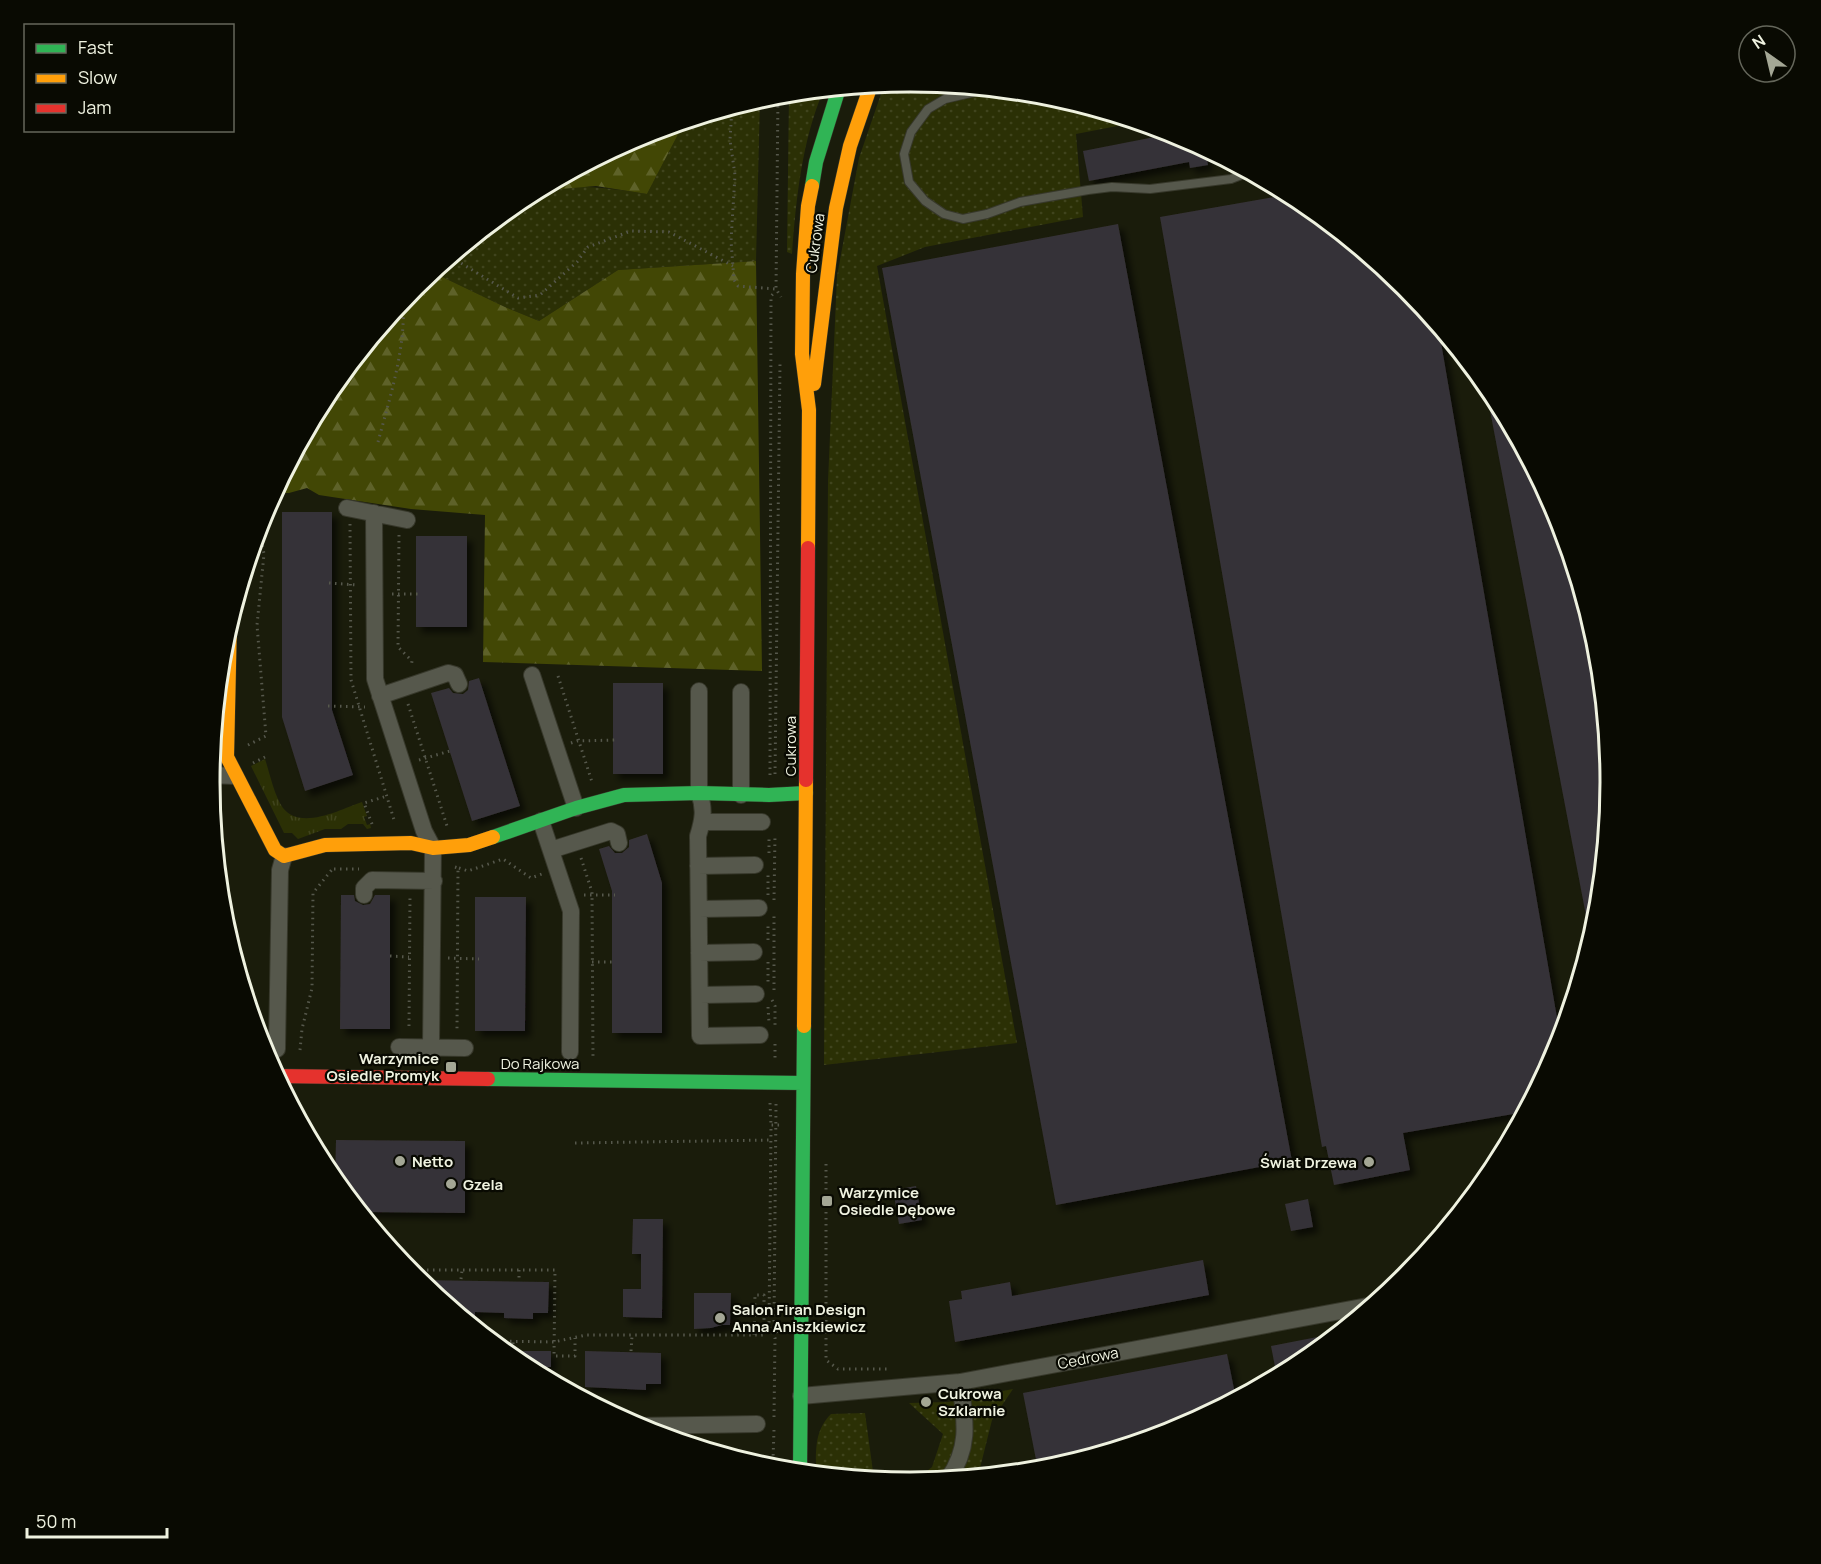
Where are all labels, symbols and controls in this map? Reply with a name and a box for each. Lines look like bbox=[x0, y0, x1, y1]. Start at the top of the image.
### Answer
legend bbox=[24, 24, 234, 132]
north arrow bbox=[1737, 24, 1797, 84]
text: N bbox=[1748, 29, 1770, 54]
text: Fast bbox=[78, 35, 113, 59]
text: Slow bbox=[78, 65, 118, 89]
text: Jam bbox=[78, 95, 112, 119]
street label: Cukrowa bbox=[800, 212, 830, 274]
street label: Cukrowa bbox=[780, 716, 801, 776]
place label: Warzymice Osiedle Promyk bbox=[327, 1048, 440, 1086]
street label: Do Rajkowa bbox=[501, 1053, 579, 1074]
marker: Warzymice Osiedle Promyk bbox=[444, 1060, 458, 1074]
place label: Netto bbox=[412, 1151, 453, 1172]
place label: Świat Drzewa bbox=[1260, 1152, 1357, 1173]
marker: Netto bbox=[393, 1154, 407, 1168]
marker: Świat Drzewa bbox=[1362, 1155, 1376, 1169]
place label: Gzela bbox=[463, 1174, 503, 1195]
marker: Gzela bbox=[444, 1177, 458, 1191]
place label: Warzymice Osiedle Dębowe bbox=[839, 1182, 956, 1220]
marker: Warzymice Osiedle Dębowe bbox=[820, 1194, 834, 1208]
place label: Salon Firan Design Anna Aniszkiewicz bbox=[732, 1299, 866, 1337]
marker: Salon Firan Design Anna Aniszkiewicz bbox=[713, 1311, 727, 1325]
street label: Cedrowa bbox=[1056, 1342, 1120, 1374]
place label: Cukrowa Szklarnie bbox=[938, 1383, 1005, 1421]
marker: Cukrowa Szklarnie bbox=[919, 1395, 933, 1409]
scale bar bbox=[27, 1501, 166, 1539]
text: 50 m bbox=[36, 1509, 76, 1533]

